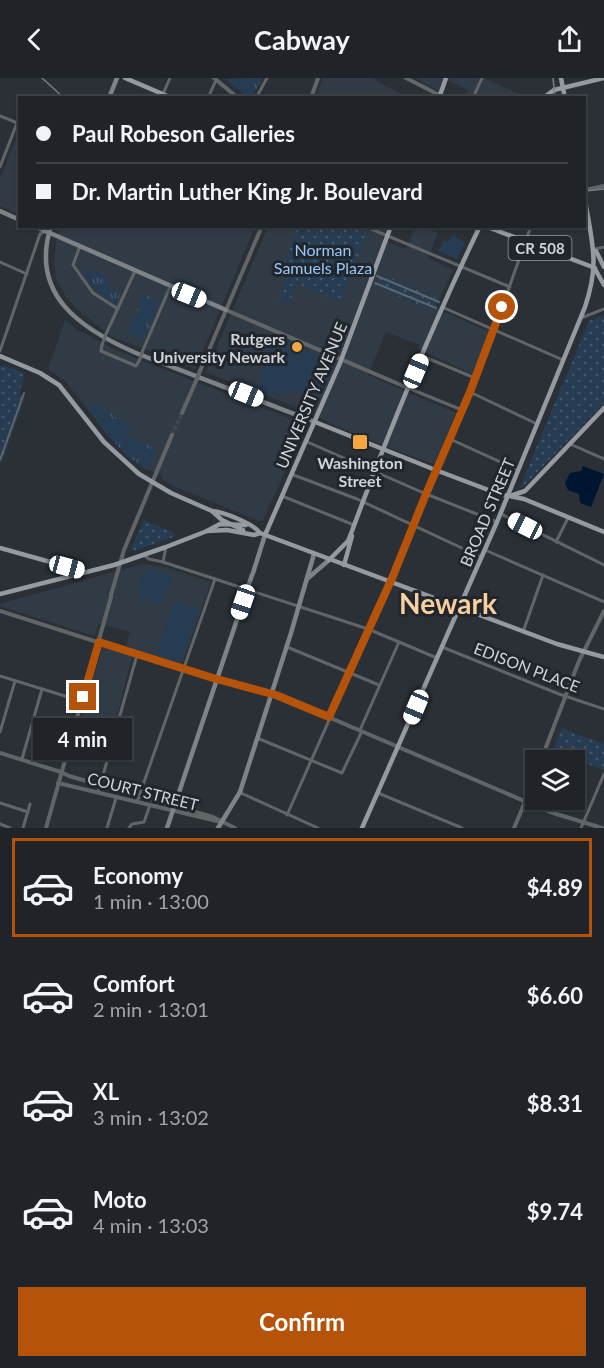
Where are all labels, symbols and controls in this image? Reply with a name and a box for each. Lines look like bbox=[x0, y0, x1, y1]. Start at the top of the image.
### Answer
icon: back bbox=[18, 23, 51, 56]
text: Cabway bbox=[254, 23, 350, 56]
icon: share bbox=[553, 23, 586, 56]
text: Paul Robeson Galleries bbox=[72, 120, 295, 147]
text: Dr. Martin Luther King Jr. Boulevard bbox=[72, 178, 423, 205]
road number: CR 508 bbox=[508, 236, 572, 260]
park label: Norman Samuels Plaza bbox=[274, 240, 372, 277]
car bbox=[169, 280, 209, 310]
route start bbox=[488, 293, 515, 320]
street label: UNIVERSITY AVENUE bbox=[272, 319, 350, 471]
place label: Rutgers University Newark bbox=[153, 329, 285, 366]
marker: Rutgers University Newark bbox=[290, 340, 304, 354]
car bbox=[401, 351, 431, 391]
car bbox=[226, 379, 266, 409]
marker: Washington Street bbox=[351, 433, 369, 451]
place label: Washington Street bbox=[317, 453, 403, 490]
street label: BROAD STREET bbox=[456, 454, 519, 569]
car bbox=[505, 510, 545, 542]
car bbox=[47, 554, 87, 580]
car bbox=[229, 582, 257, 622]
district label: Newark bbox=[399, 586, 497, 620]
street label: EDISON PLACE bbox=[471, 638, 583, 696]
route end bbox=[69, 683, 96, 710]
car bbox=[401, 687, 431, 727]
callout: 4 min bbox=[34, 718, 132, 760]
text: 4 min bbox=[58, 727, 107, 751]
map controls bbox=[525, 750, 585, 810]
button: layers bbox=[525, 750, 585, 810]
street label: COURT STREET bbox=[85, 768, 201, 814]
icon: car bbox=[21, 861, 75, 915]
text: Economy bbox=[93, 862, 183, 889]
text: $4.89 bbox=[527, 874, 583, 901]
text: 1 min · 13:00 bbox=[93, 889, 209, 913]
icon: car bbox=[21, 969, 75, 1023]
text: Comfort bbox=[93, 970, 175, 997]
text: $6.60 bbox=[527, 982, 583, 1009]
text: 2 min · 13:01 bbox=[93, 997, 209, 1021]
icon: car bbox=[21, 1077, 75, 1131]
text: XL bbox=[93, 1078, 119, 1105]
text: $8.31 bbox=[527, 1090, 583, 1117]
text: 3 min · 13:02 bbox=[93, 1105, 209, 1129]
icon: car bbox=[21, 1185, 75, 1239]
text: Moto bbox=[93, 1186, 147, 1213]
text: $9.74 bbox=[527, 1198, 583, 1225]
text: 4 min · 13:03 bbox=[93, 1213, 209, 1237]
button: Confirm bbox=[18, 1287, 586, 1356]

